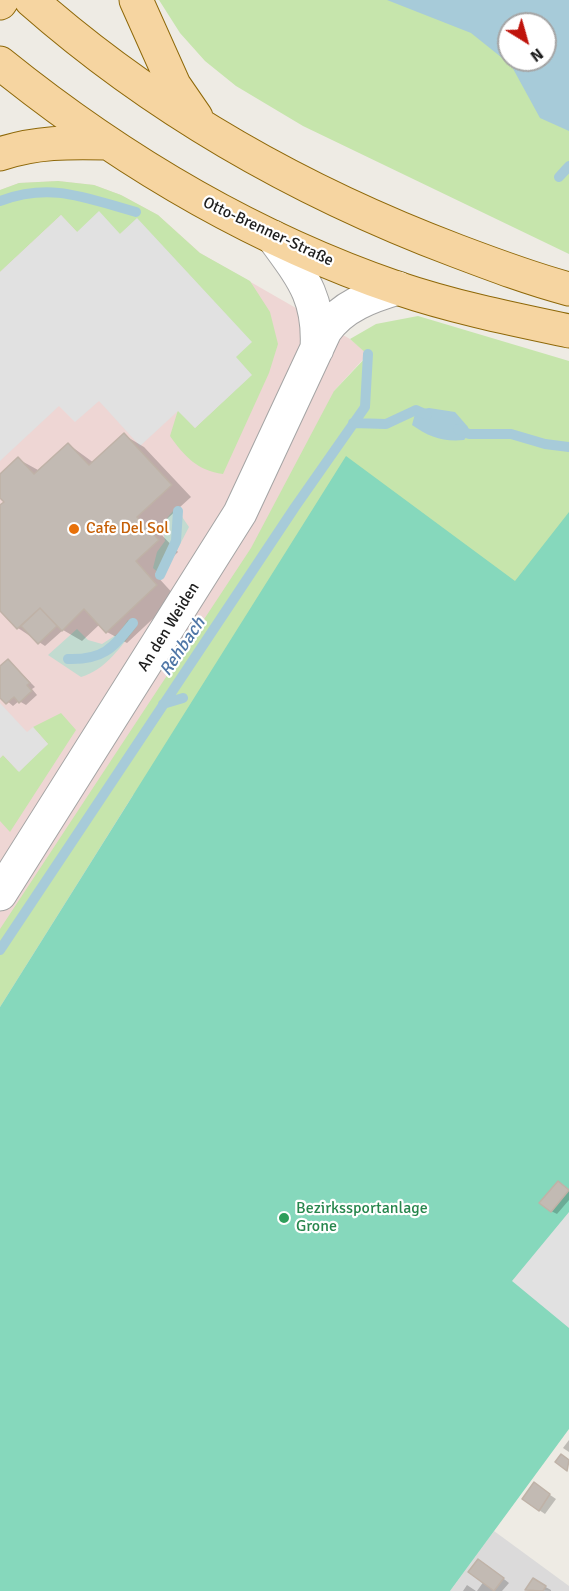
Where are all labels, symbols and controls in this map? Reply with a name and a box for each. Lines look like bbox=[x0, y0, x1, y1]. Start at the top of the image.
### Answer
north arrow bbox=[497, 12, 557, 72]
text: N bbox=[526, 43, 547, 66]
street label: Otto-Brenner-Straße bbox=[200, 193, 336, 271]
place label: Cafe Del Sol bbox=[86, 519, 169, 539]
marker: Cafe Del Sol bbox=[67, 522, 81, 536]
street label: An den Weiden bbox=[134, 579, 204, 675]
water label: Rehbach bbox=[156, 614, 210, 680]
place label: Bezirkssportanlage Grone bbox=[296, 1199, 428, 1237]
marker: Bezirkssportanlage Grone bbox=[277, 1211, 291, 1225]

